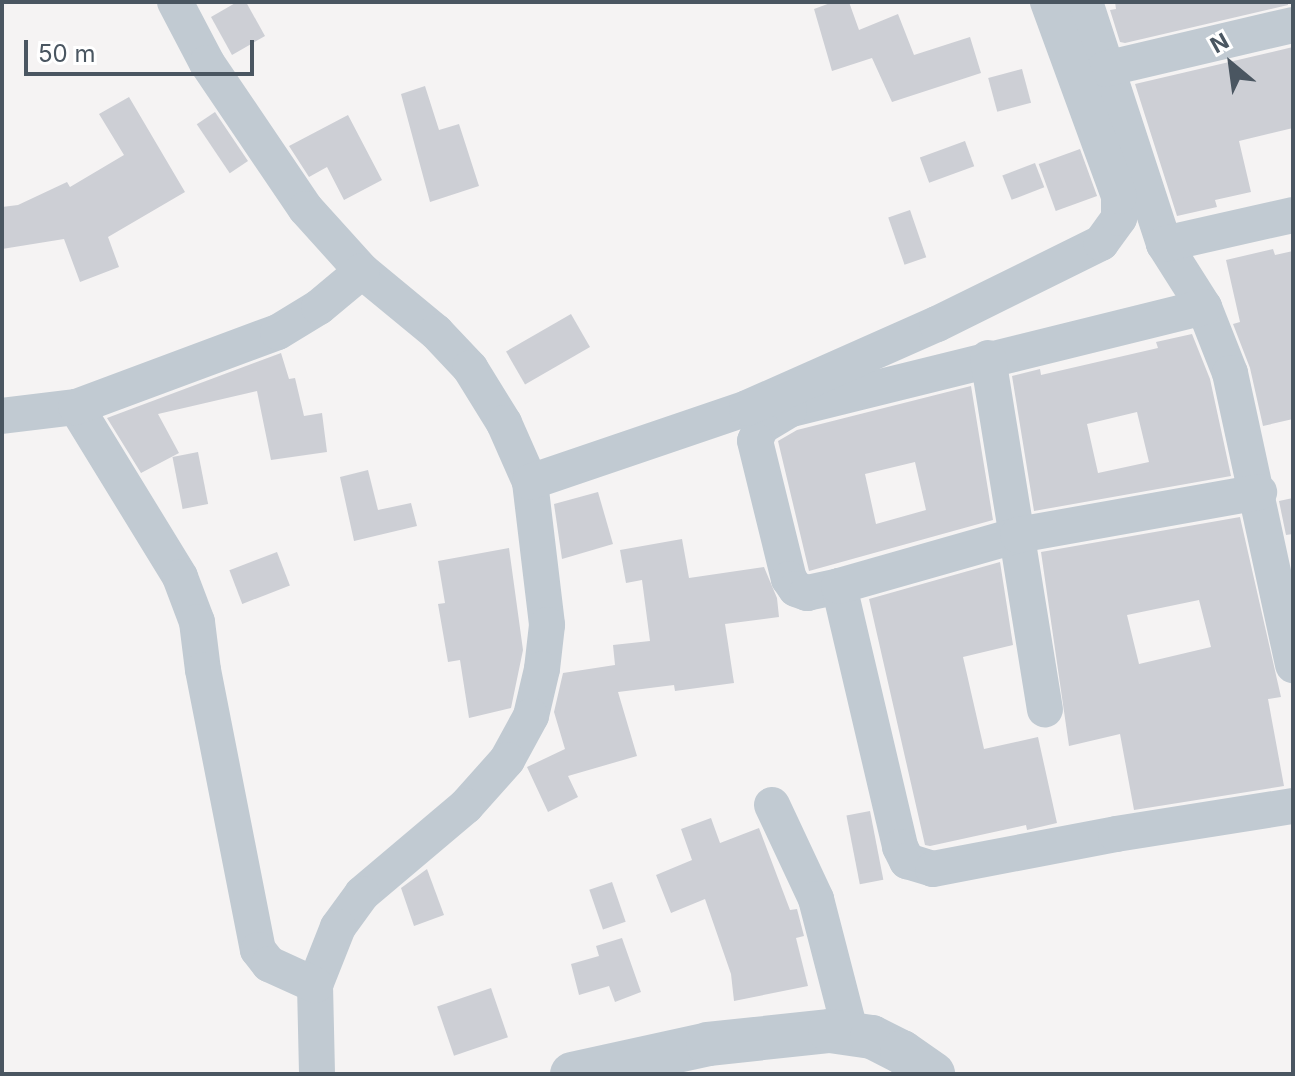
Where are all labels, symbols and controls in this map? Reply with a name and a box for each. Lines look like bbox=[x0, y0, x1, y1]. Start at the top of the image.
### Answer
scale bar bbox=[28, 24, 258, 74]
north arrow bbox=[1191, 24, 1271, 104]
text: N bbox=[1206, 28, 1233, 58]
text: 50 m bbox=[38, 39, 96, 68]

